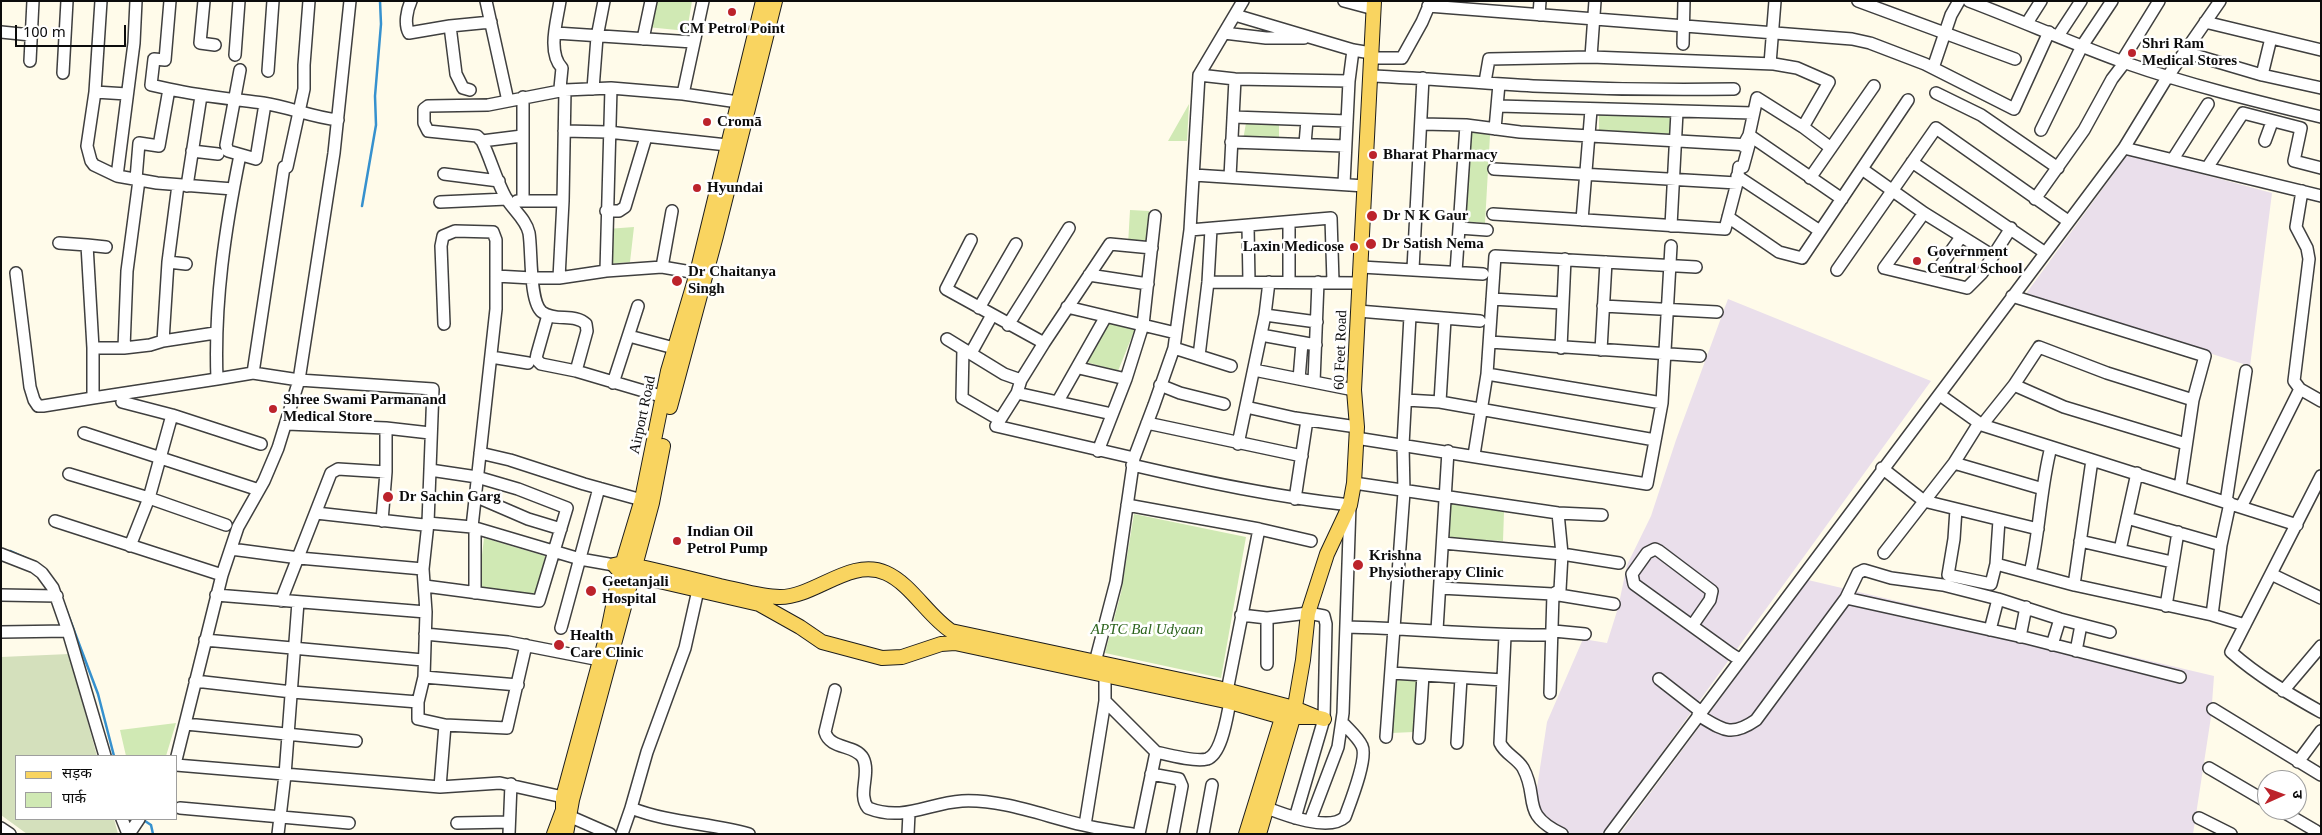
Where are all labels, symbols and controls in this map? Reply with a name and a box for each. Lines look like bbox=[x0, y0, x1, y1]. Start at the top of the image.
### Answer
marker: CM Petrol Point bbox=[726, 6, 738, 18]
scale bar bbox=[18, 15, 129, 47]
place label: CM Petrol Point bbox=[674, 20, 790, 38]
text: 100 m bbox=[23, 24, 66, 43]
place label: Shri Ram Medical Stores bbox=[2142, 35, 2251, 70]
marker: Shri Ram Medical Stores bbox=[2126, 47, 2138, 59]
place label: Cromā bbox=[717, 113, 766, 131]
marker: Cromā bbox=[701, 116, 713, 128]
place label: Bharat Pharmacy bbox=[1383, 146, 1512, 164]
marker: Bharat Pharmacy bbox=[1367, 149, 1379, 161]
place label: Hyundai bbox=[707, 179, 769, 197]
marker: Hyundai bbox=[691, 182, 703, 194]
place label: Dr N K Gaur bbox=[1383, 207, 1471, 225]
marker: Dr N K Gaur bbox=[1365, 209, 1379, 223]
place label: Dr Satish Nema bbox=[1382, 235, 1498, 253]
marker: Dr Satish Nema bbox=[1364, 237, 1378, 251]
place label: Laxin Medicose bbox=[1229, 238, 1344, 256]
marker: Laxin Medicose bbox=[1348, 241, 1360, 253]
place label: Government Central School bbox=[1927, 243, 2035, 278]
marker: Government Central School bbox=[1911, 255, 1923, 267]
place label: Dr Chaitanya Singh bbox=[688, 263, 785, 298]
marker: Dr Chaitanya Singh bbox=[670, 274, 684, 288]
street label: 60 Feet Road bbox=[1330, 304, 1352, 396]
street label: Airport Road bbox=[625, 369, 661, 461]
place label: Shree Swami Parmanand Medical Store bbox=[283, 391, 469, 426]
marker: Shree Swami Parmanand Medical Store bbox=[267, 403, 279, 415]
place label: Dr Sachin Garg bbox=[399, 488, 510, 506]
marker: Dr Sachin Garg bbox=[381, 490, 395, 504]
place label: Indian Oil Petrol Pump bbox=[687, 523, 779, 558]
marker: Indian Oil Petrol Pump bbox=[671, 535, 683, 547]
place label: Krishna Physiotherapy Clinic bbox=[1369, 547, 1521, 582]
marker: Krishna Physiotherapy Clinic bbox=[1351, 558, 1365, 572]
place label: Geetanjali Hospital bbox=[602, 573, 678, 608]
marker: Geetanjali Hospital bbox=[584, 584, 598, 598]
park label: APTC Bal Udyaan bbox=[1087, 621, 1207, 639]
place label: Health Care Clinic bbox=[570, 627, 648, 662]
marker: Health Care Clinic bbox=[552, 638, 566, 652]
legend bbox=[15, 755, 178, 820]
text: सड़क bbox=[62, 765, 92, 784]
north arrow bbox=[2257, 770, 2307, 820]
text: पार्क bbox=[62, 790, 86, 809]
text: उ bbox=[2287, 790, 2306, 799]

